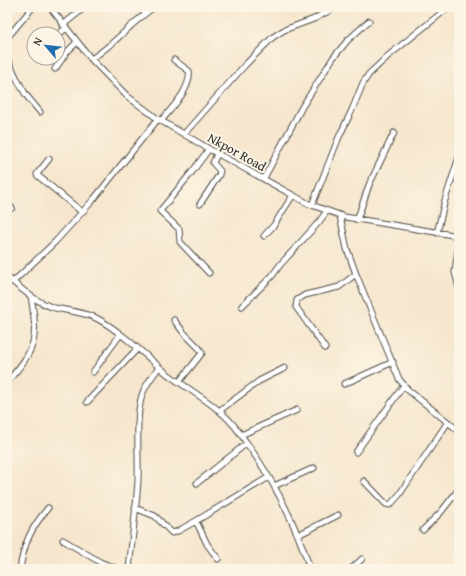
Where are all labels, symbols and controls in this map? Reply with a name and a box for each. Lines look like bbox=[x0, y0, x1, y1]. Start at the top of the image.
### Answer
north arrow bbox=[26, 26, 66, 66]
text: N bbox=[28, 34, 46, 48]
street label: Nkpor Road bbox=[204, 128, 270, 176]

